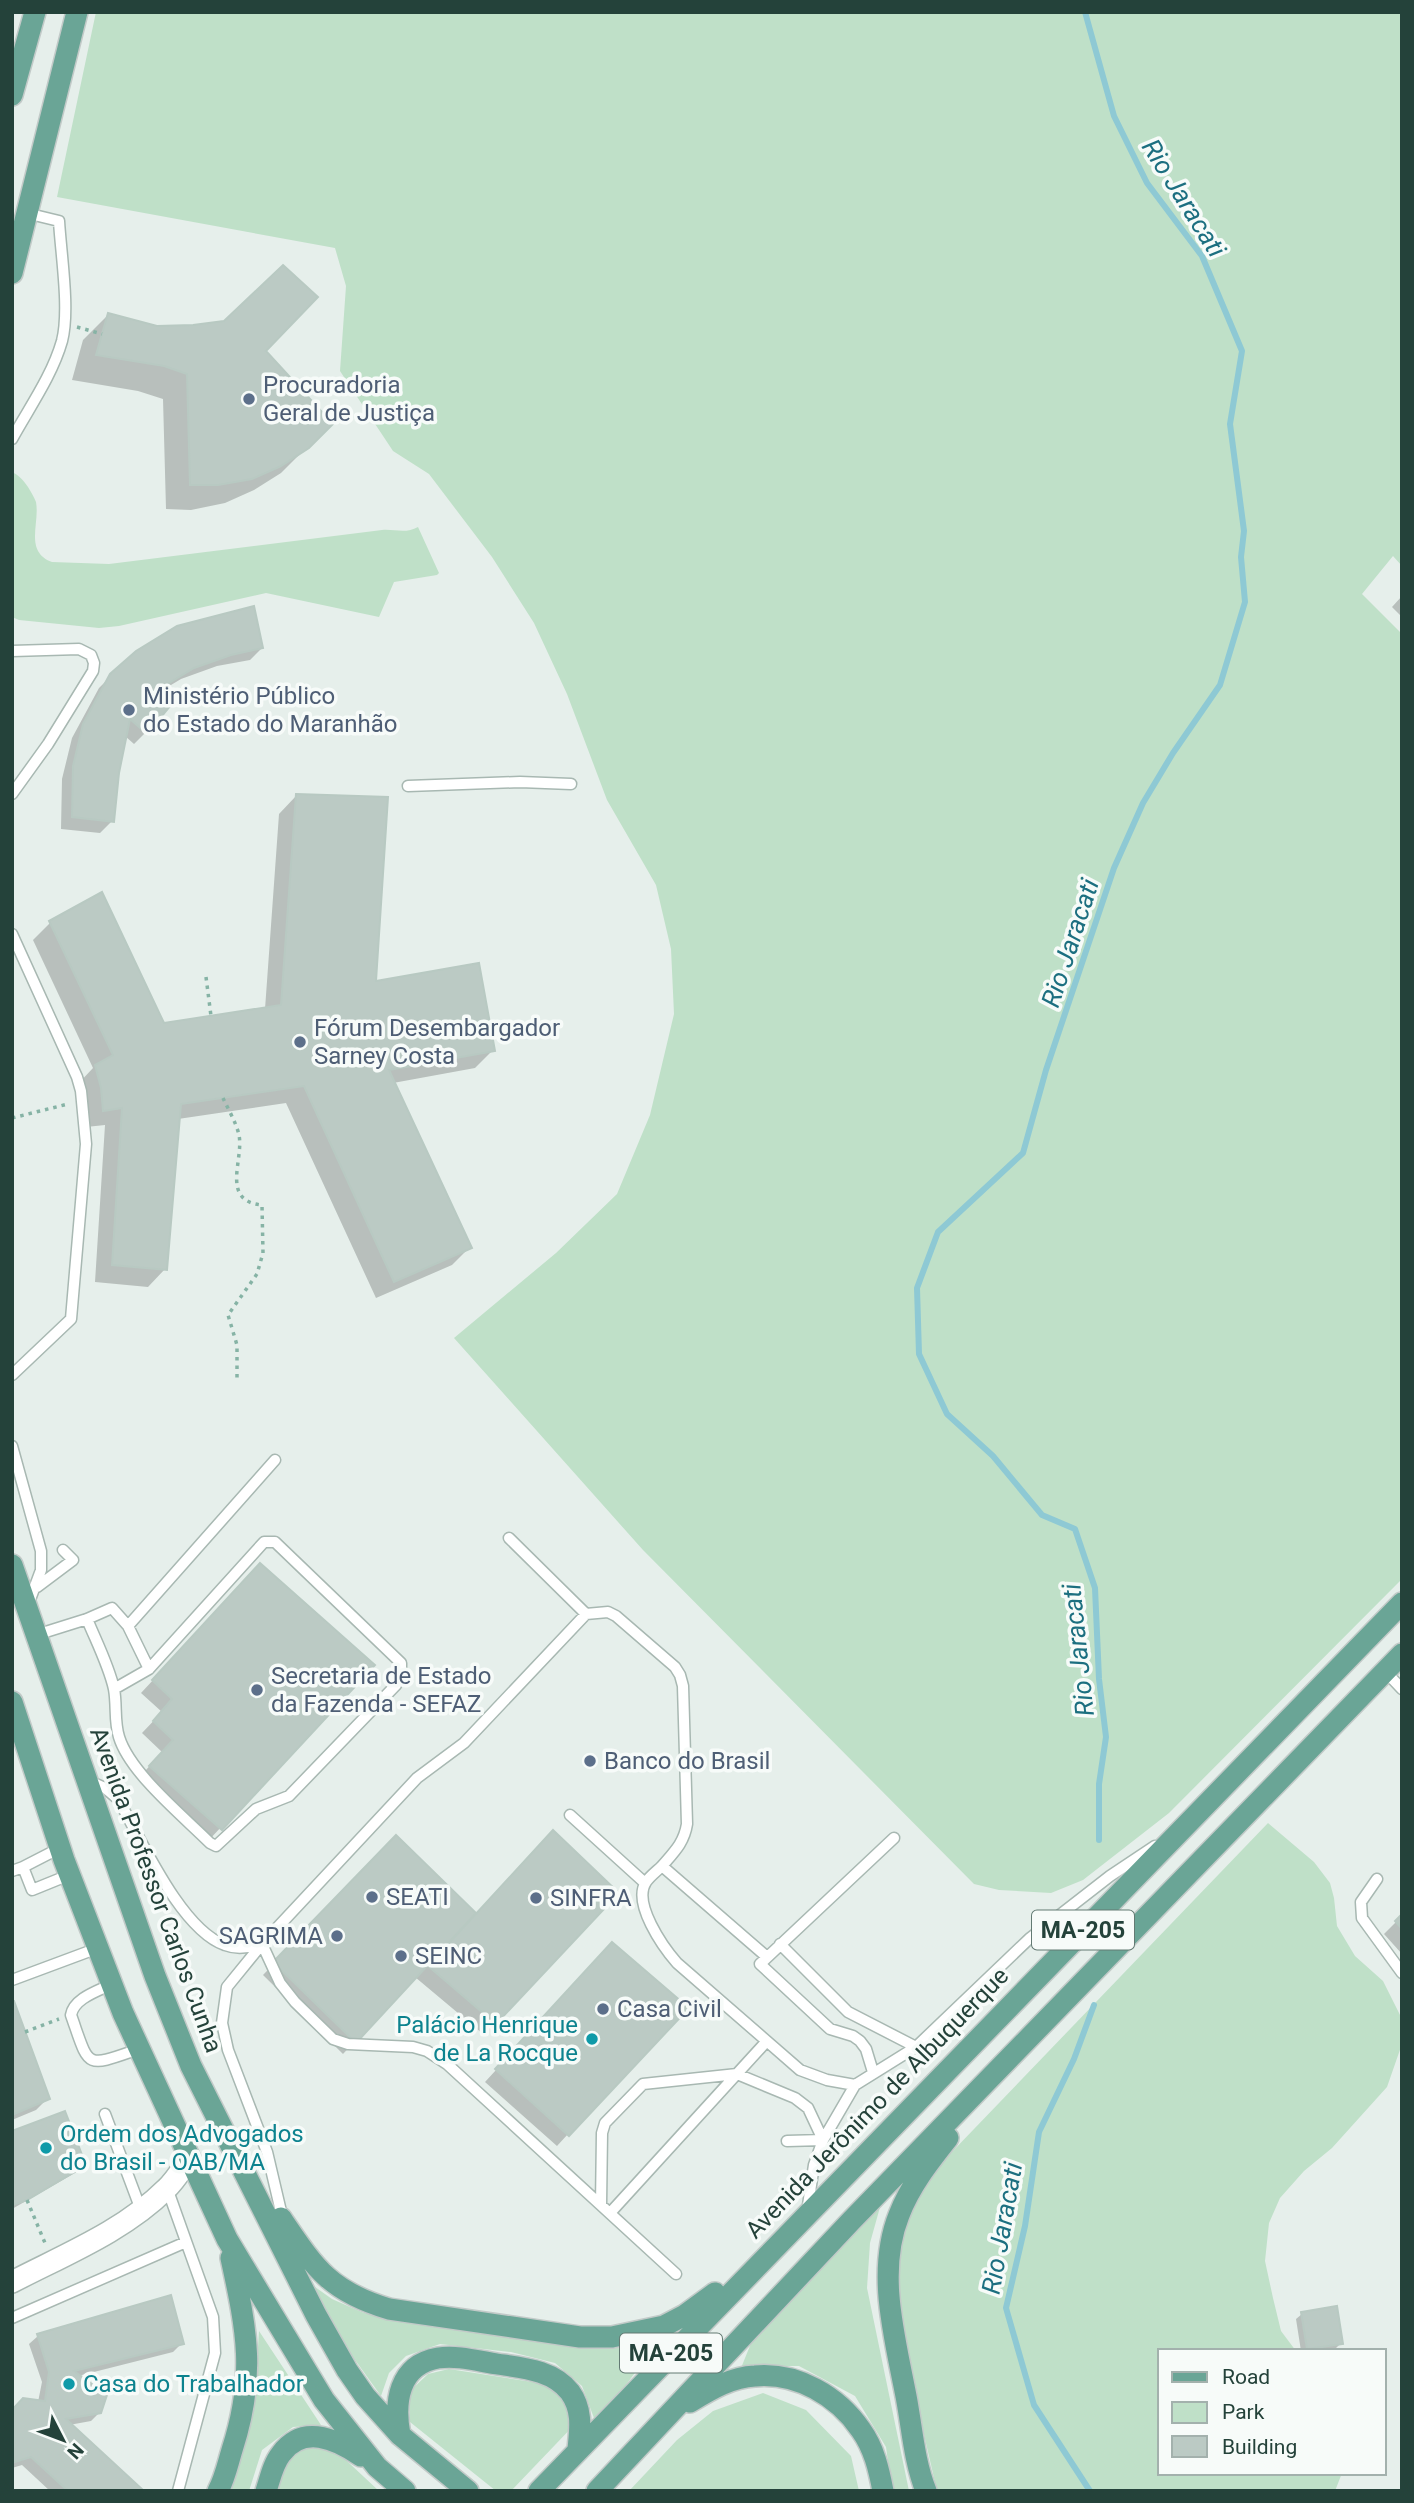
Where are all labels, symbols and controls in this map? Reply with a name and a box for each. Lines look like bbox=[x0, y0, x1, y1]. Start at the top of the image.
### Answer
water label: Rio Jaracati bbox=[1136, 134, 1232, 263]
place label: Procuradoria Geral de Justiça bbox=[263, 371, 435, 427]
marker: Procuradoria Geral de Justiça bbox=[241, 391, 257, 407]
place label: Ministério Público do Estado do Maranhão bbox=[143, 682, 397, 738]
marker: Ministério Público do Estado do Maranhão bbox=[121, 702, 137, 718]
water label: Rio Jaracati bbox=[1035, 874, 1105, 1011]
place label: Fórum Desembargador Sarney Costa bbox=[314, 1014, 560, 1070]
marker: Fórum Desembargador Sarney Costa bbox=[292, 1034, 308, 1050]
water label: Rio Jaracati bbox=[1056, 1581, 1100, 1718]
place label: Secretaria de Estado da Fazenda - SEFAZ bbox=[271, 1662, 491, 1718]
marker: Secretaria de Estado da Fazenda - SEFAZ bbox=[249, 1682, 265, 1698]
street label: Avenida Professor Carlos Cunha bbox=[84, 1724, 228, 2056]
place label: Banco do Brasil bbox=[604, 1747, 770, 1775]
marker: Banco do Brasil bbox=[582, 1753, 598, 1769]
place label: SEATI bbox=[386, 1883, 449, 1911]
place label: SINFRA bbox=[550, 1884, 632, 1912]
marker: SEATI bbox=[364, 1889, 380, 1905]
marker: SINFRA bbox=[528, 1890, 544, 1906]
road number: MA-205 bbox=[1032, 1910, 1134, 1950]
place label: SAGRIMA bbox=[219, 1922, 323, 1950]
marker: SAGRIMA bbox=[329, 1928, 345, 1944]
place label: SEINC bbox=[415, 1942, 482, 1970]
marker: SEINC bbox=[393, 1948, 409, 1964]
street label: Avenida Jerônimo de Albuquerque bbox=[740, 1962, 1014, 2244]
place label: Casa Civil bbox=[617, 1995, 722, 2023]
marker: Casa Civil bbox=[595, 2001, 611, 2017]
place label: Palácio Henrique de La Rocque bbox=[396, 2011, 578, 2067]
marker: Palácio Henrique de La Rocque bbox=[584, 2031, 600, 2047]
place label: Ordem dos Advogados do Brasil - OAB/MA bbox=[60, 2120, 304, 2176]
marker: Ordem dos Advogados do Brasil - OAB/MA bbox=[38, 2140, 54, 2156]
water label: Rio Jaracati bbox=[976, 2159, 1028, 2296]
road number: MA-205 bbox=[620, 2334, 722, 2372]
legend bbox=[1158, 2349, 1386, 2475]
text: Road bbox=[1222, 2365, 1270, 2389]
place label: Casa do Trabalhador bbox=[83, 2370, 304, 2398]
marker: Casa do Trabalhador bbox=[61, 2376, 77, 2392]
text: Park bbox=[1222, 2400, 1265, 2424]
north arrow bbox=[28, 2405, 98, 2475]
text: Building bbox=[1222, 2435, 1297, 2459]
text: N bbox=[62, 2438, 88, 2464]

